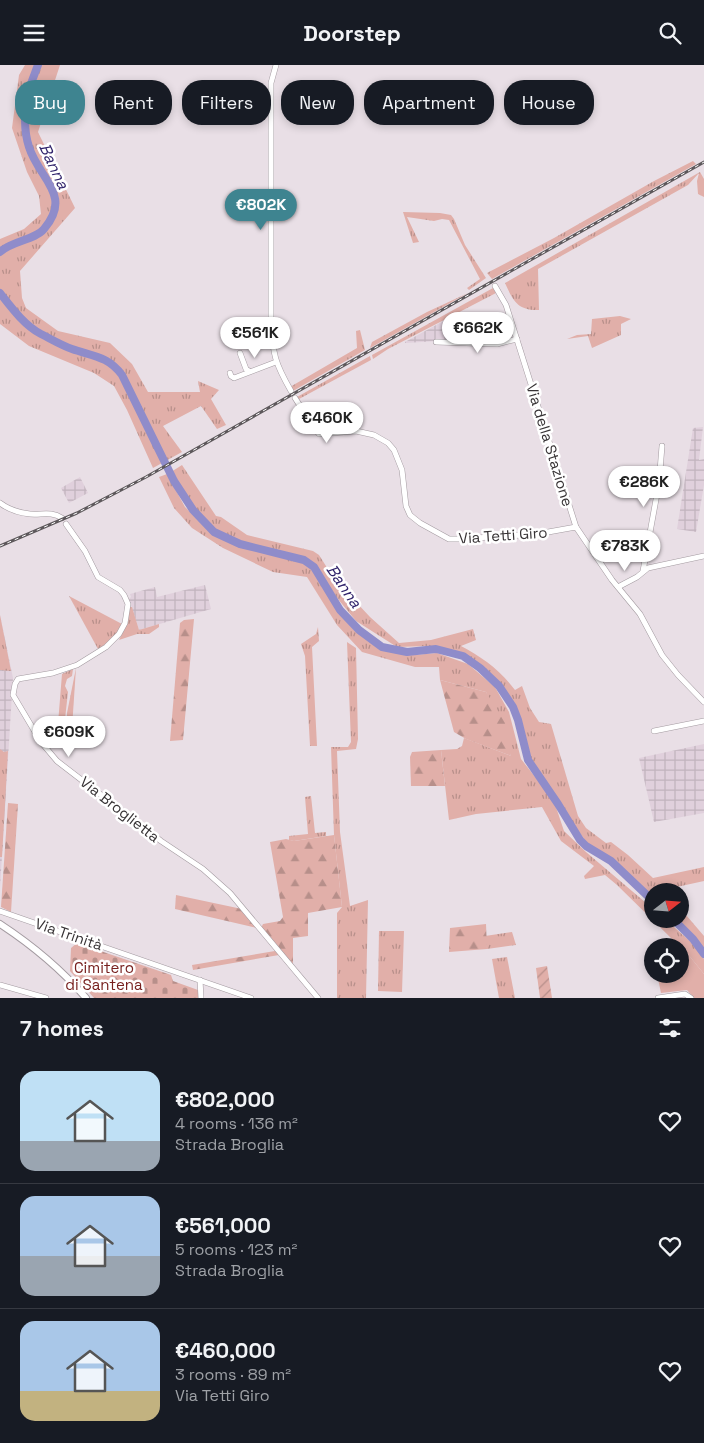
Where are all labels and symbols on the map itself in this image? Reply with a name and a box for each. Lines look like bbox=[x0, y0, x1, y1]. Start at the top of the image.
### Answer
water label: Banna bbox=[34, 140, 74, 193]
pin: €802K bbox=[226, 189, 296, 231]
pin: €662K bbox=[443, 311, 513, 354]
pin: €561K bbox=[220, 317, 290, 359]
street label: Via della Stazione bbox=[522, 381, 578, 509]
pin: €460K bbox=[292, 401, 362, 444]
pin: €286K bbox=[609, 465, 679, 508]
street label: Via Tetti Giro bbox=[458, 522, 548, 548]
pin: €783K bbox=[590, 529, 660, 572]
water label: Banna bbox=[322, 560, 367, 613]
pin: €609K bbox=[34, 715, 104, 758]
street label: Via Broglietta bbox=[76, 772, 164, 846]
north arrow bbox=[644, 883, 689, 927]
street label: Via Trinità bbox=[33, 914, 106, 955]
park label: Cimitero di Santena bbox=[65, 958, 143, 994]

